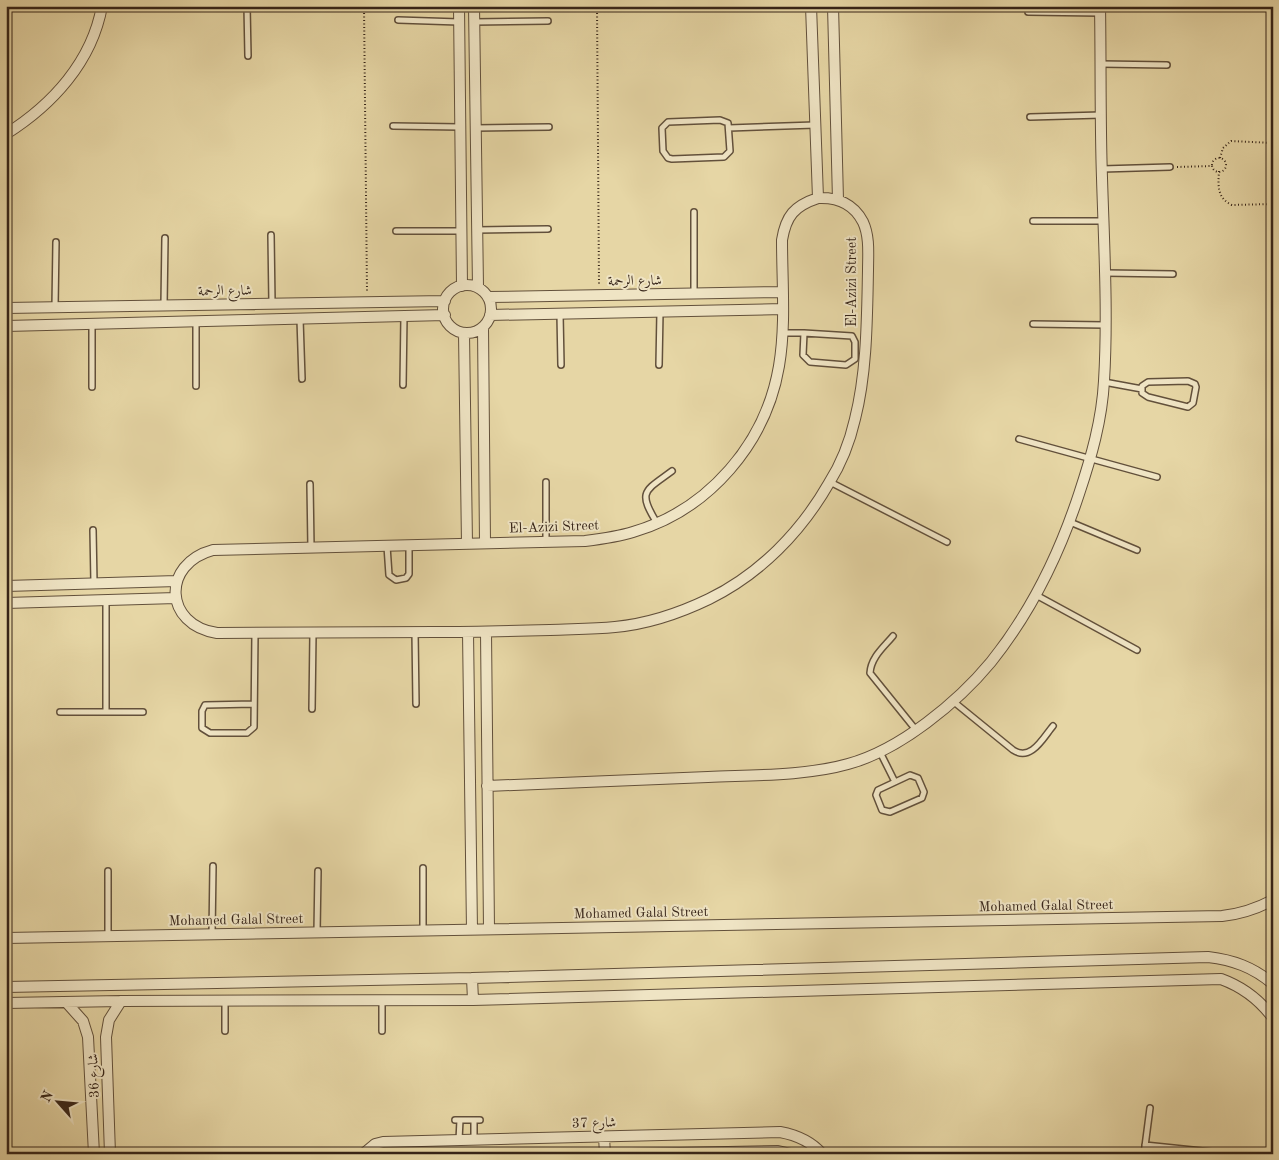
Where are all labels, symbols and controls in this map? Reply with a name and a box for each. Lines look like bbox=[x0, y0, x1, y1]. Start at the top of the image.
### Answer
street label: El-Azizi Street bbox=[845, 237, 859, 327]
street label: شارع الرحمة bbox=[608, 273, 662, 292]
street label: شارع الرحمة bbox=[198, 283, 252, 302]
street label: El-Azizi Street bbox=[509, 518, 599, 536]
street label: Mohamed Galal Street bbox=[979, 898, 1113, 914]
street label: Mohamed Galal Street bbox=[574, 905, 708, 921]
street label: Mohamed Galal Street bbox=[169, 912, 303, 928]
street label: شارع 36 bbox=[86, 1053, 106, 1098]
north arrow bbox=[32, 1078, 82, 1128]
text: N bbox=[39, 1088, 56, 1104]
street label: شارع 37 bbox=[572, 1116, 616, 1134]

